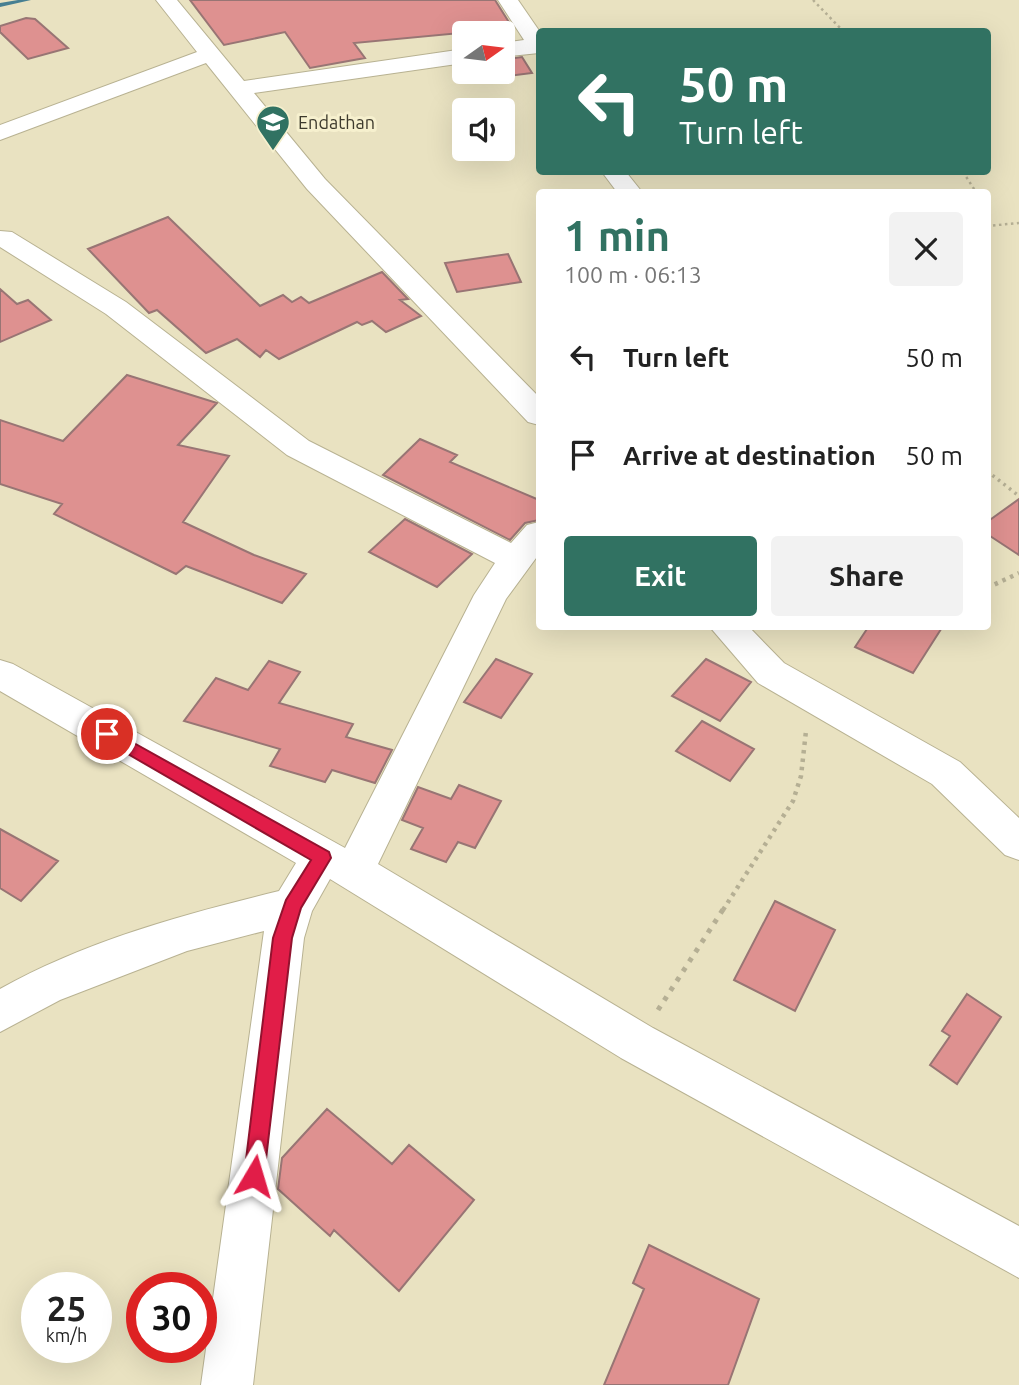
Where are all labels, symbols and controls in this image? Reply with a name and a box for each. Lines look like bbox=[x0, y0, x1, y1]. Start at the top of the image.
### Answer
north arrow bbox=[452, 21, 514, 84]
map controls bbox=[452, 21, 515, 161]
icon: left bbox=[564, 56, 655, 147]
text: 50 m bbox=[679, 56, 788, 111]
button: sound bbox=[452, 98, 515, 161]
school or university icon: Endathan bbox=[254, 103, 292, 152]
place label: Endathan bbox=[298, 112, 375, 132]
text: Turn left bbox=[679, 114, 803, 150]
text: 1 min bbox=[564, 212, 670, 259]
button: close bbox=[889, 212, 963, 286]
text: 100 m · 06:13 bbox=[564, 262, 702, 287]
icon: left bbox=[564, 338, 602, 376]
text: Turn left bbox=[623, 343, 729, 372]
text: 50 m bbox=[905, 343, 963, 372]
icon: arrive bbox=[564, 436, 602, 474]
text: Arrive at destination bbox=[623, 441, 876, 470]
text: 50 m bbox=[905, 441, 963, 470]
button: Exit bbox=[564, 536, 757, 616]
button: Share bbox=[771, 536, 963, 616]
pin bbox=[77, 704, 137, 764]
icon: arrive bbox=[88, 715, 126, 753]
position arrow bbox=[217, 1139, 291, 1213]
speed limit sign: 30 bbox=[126, 1272, 217, 1363]
text: 25 bbox=[47, 1288, 86, 1328]
text: km/h bbox=[46, 1325, 87, 1345]

